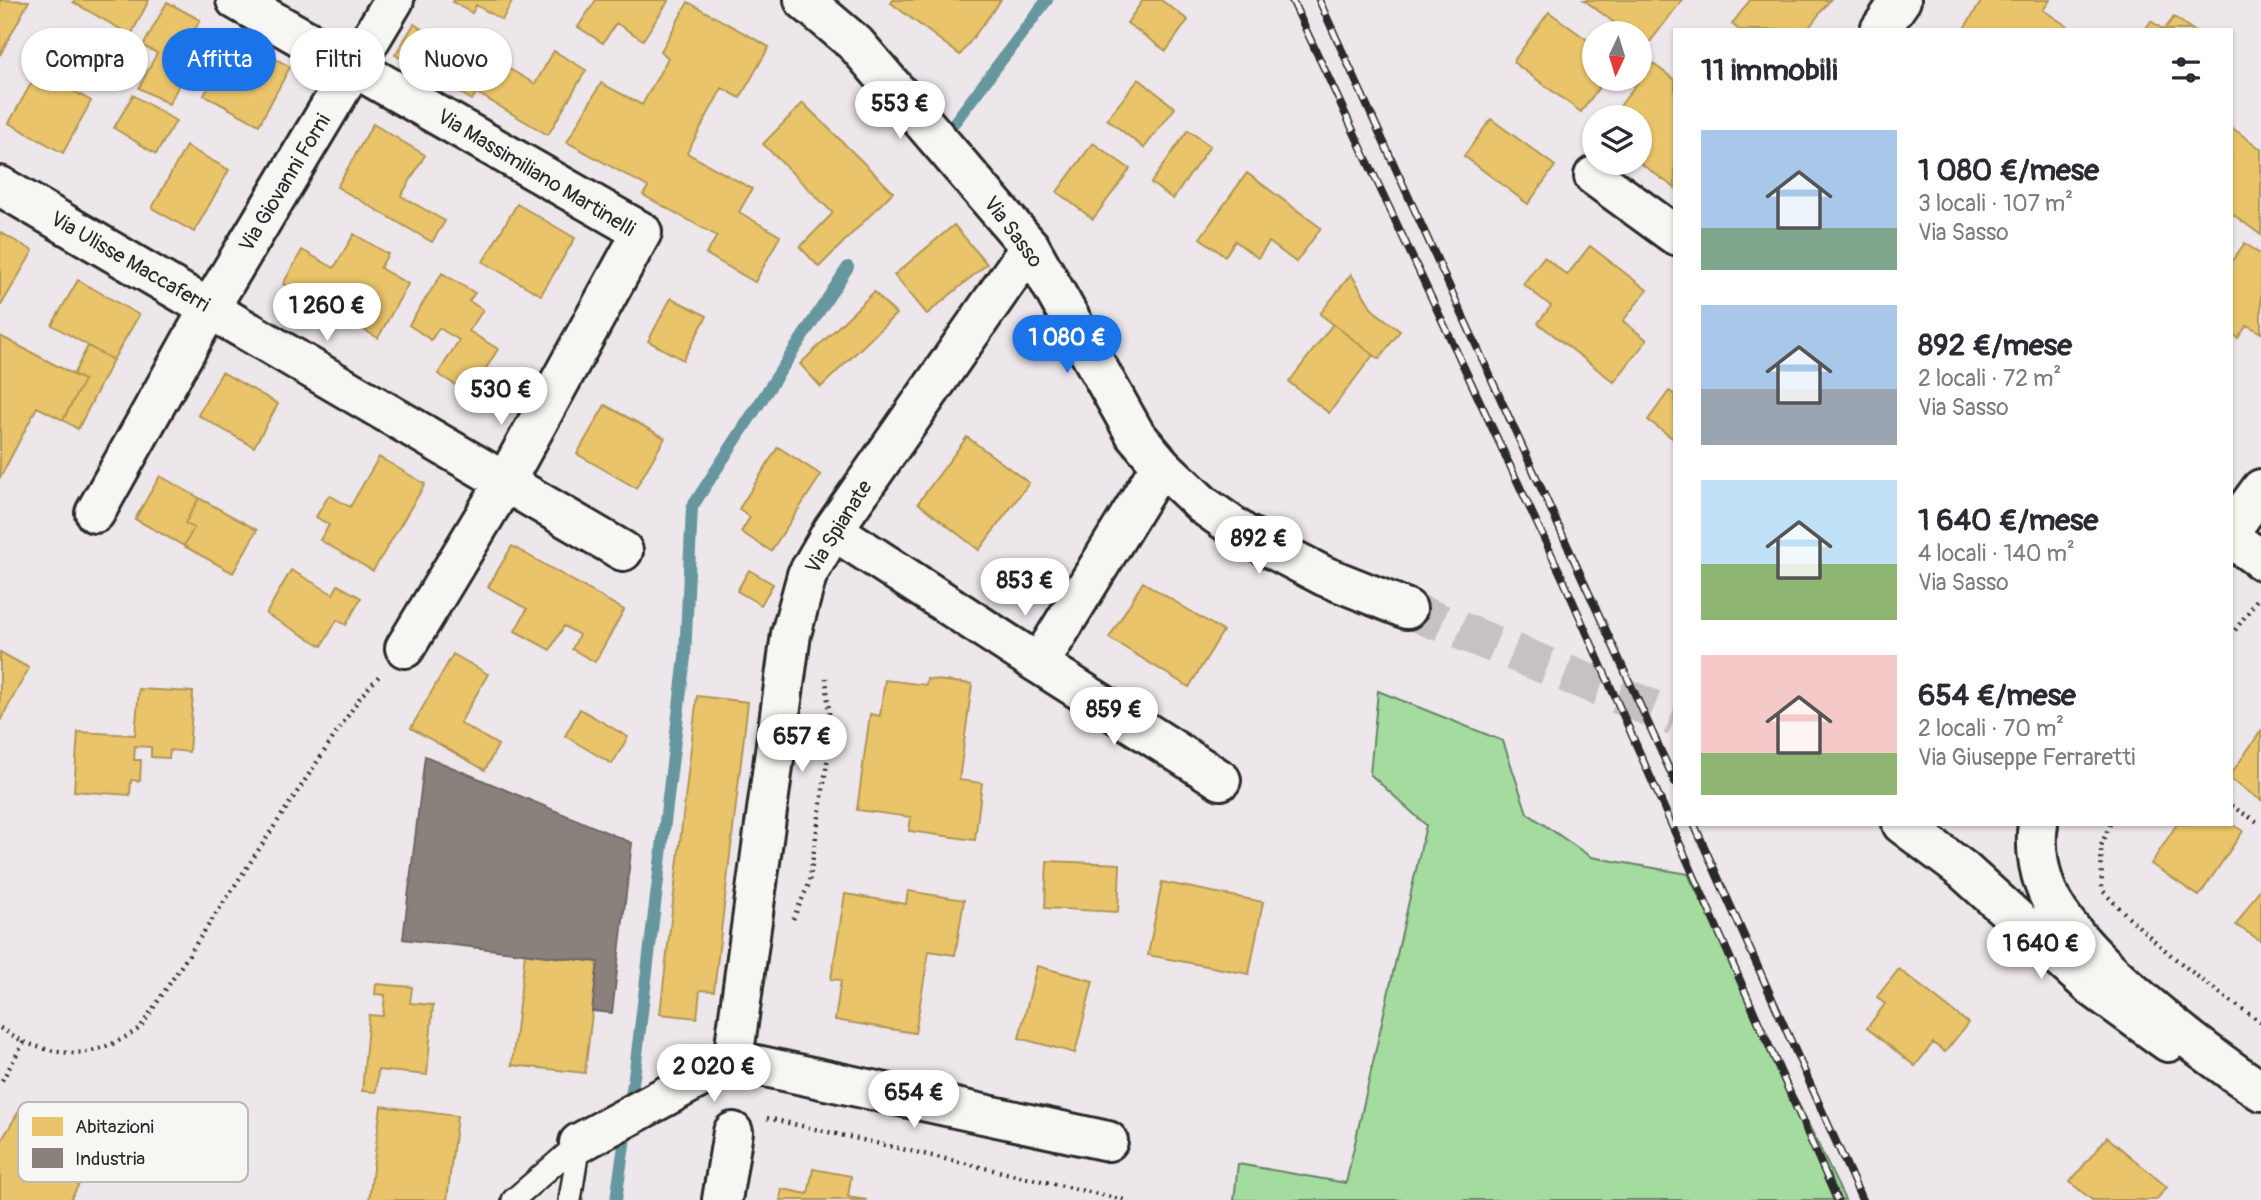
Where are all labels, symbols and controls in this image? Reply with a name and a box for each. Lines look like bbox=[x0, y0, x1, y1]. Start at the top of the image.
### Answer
north arrow bbox=[1582, 21, 1652, 91]
map controls bbox=[1582, 21, 1652, 175]
chip: Compra bbox=[21, 28, 148, 91]
chip: Affitta bbox=[162, 28, 276, 91]
chip: Filtri bbox=[290, 28, 385, 91]
chip: Nuovo bbox=[399, 28, 512, 91]
icon: filters bbox=[2167, 51, 2205, 89]
text: 11 immobili bbox=[1701, 52, 1838, 89]
pin: 553 € bbox=[851, 82, 949, 141]
text: 553 € bbox=[871, 89, 929, 118]
street label: Via Massimiliano Martinelli bbox=[432, 103, 640, 243]
button: layers bbox=[1582, 105, 1652, 175]
street label: Via Giovanni Forni bbox=[233, 109, 337, 257]
text: 1 080 €/mese bbox=[1918, 152, 2099, 189]
icon: home bbox=[1757, 158, 1841, 242]
text: 3 locali · 107 m² bbox=[1918, 189, 2073, 218]
street label: Via Sasso bbox=[977, 191, 1049, 273]
street label: Via Ulisse Maccaferri bbox=[46, 205, 215, 319]
text: Via Sasso bbox=[1918, 218, 2009, 247]
pin: 1 260 € bbox=[262, 284, 392, 343]
text: 1 260 € bbox=[289, 291, 365, 320]
pin: 1 080 € bbox=[1002, 316, 1132, 375]
text: 1 080 € bbox=[1028, 323, 1106, 352]
text: 892 €/mese bbox=[1918, 327, 2072, 364]
icon: home bbox=[1757, 333, 1841, 417]
text: 2 locali · 72 m² bbox=[1918, 364, 2061, 393]
pin: 530 € bbox=[452, 368, 550, 427]
text: 530 € bbox=[470, 375, 532, 404]
text: Via Sasso bbox=[1918, 393, 2009, 422]
street label: Via Spianate bbox=[800, 475, 879, 579]
text: 1 640 €/mese bbox=[1918, 502, 2098, 539]
icon: home bbox=[1757, 508, 1841, 592]
pin: 892 € bbox=[1210, 516, 1308, 576]
text: 892 € bbox=[1231, 524, 1287, 553]
text: 4 locali · 140 m² bbox=[1918, 539, 2075, 568]
pin: 853 € bbox=[976, 558, 1074, 618]
text: 853 € bbox=[996, 566, 1054, 595]
text: Via Sasso bbox=[1918, 568, 2009, 597]
text: 654 €/mese bbox=[1918, 677, 2076, 714]
icon: home bbox=[1757, 683, 1841, 767]
pin: 859 € bbox=[1065, 688, 1163, 747]
text: 859 € bbox=[1086, 695, 1142, 724]
pin: 657 € bbox=[753, 714, 851, 774]
text: 2 locali · 70 m² bbox=[1918, 714, 2064, 743]
text: 657 € bbox=[773, 722, 831, 751]
text: Via Giuseppe Ferraretti bbox=[1918, 743, 2135, 772]
pin: 1 640 € bbox=[1976, 922, 2106, 981]
text: 1 640 € bbox=[2003, 929, 2079, 958]
pin: 2 020 € bbox=[649, 1044, 779, 1104]
text: 2 020 € bbox=[673, 1052, 755, 1081]
pin: 654 € bbox=[865, 1070, 963, 1130]
text: 654 € bbox=[884, 1078, 944, 1107]
legend bbox=[18, 1102, 248, 1182]
text: Abitazioni bbox=[75, 1115, 154, 1139]
text: Industria bbox=[75, 1147, 145, 1171]

